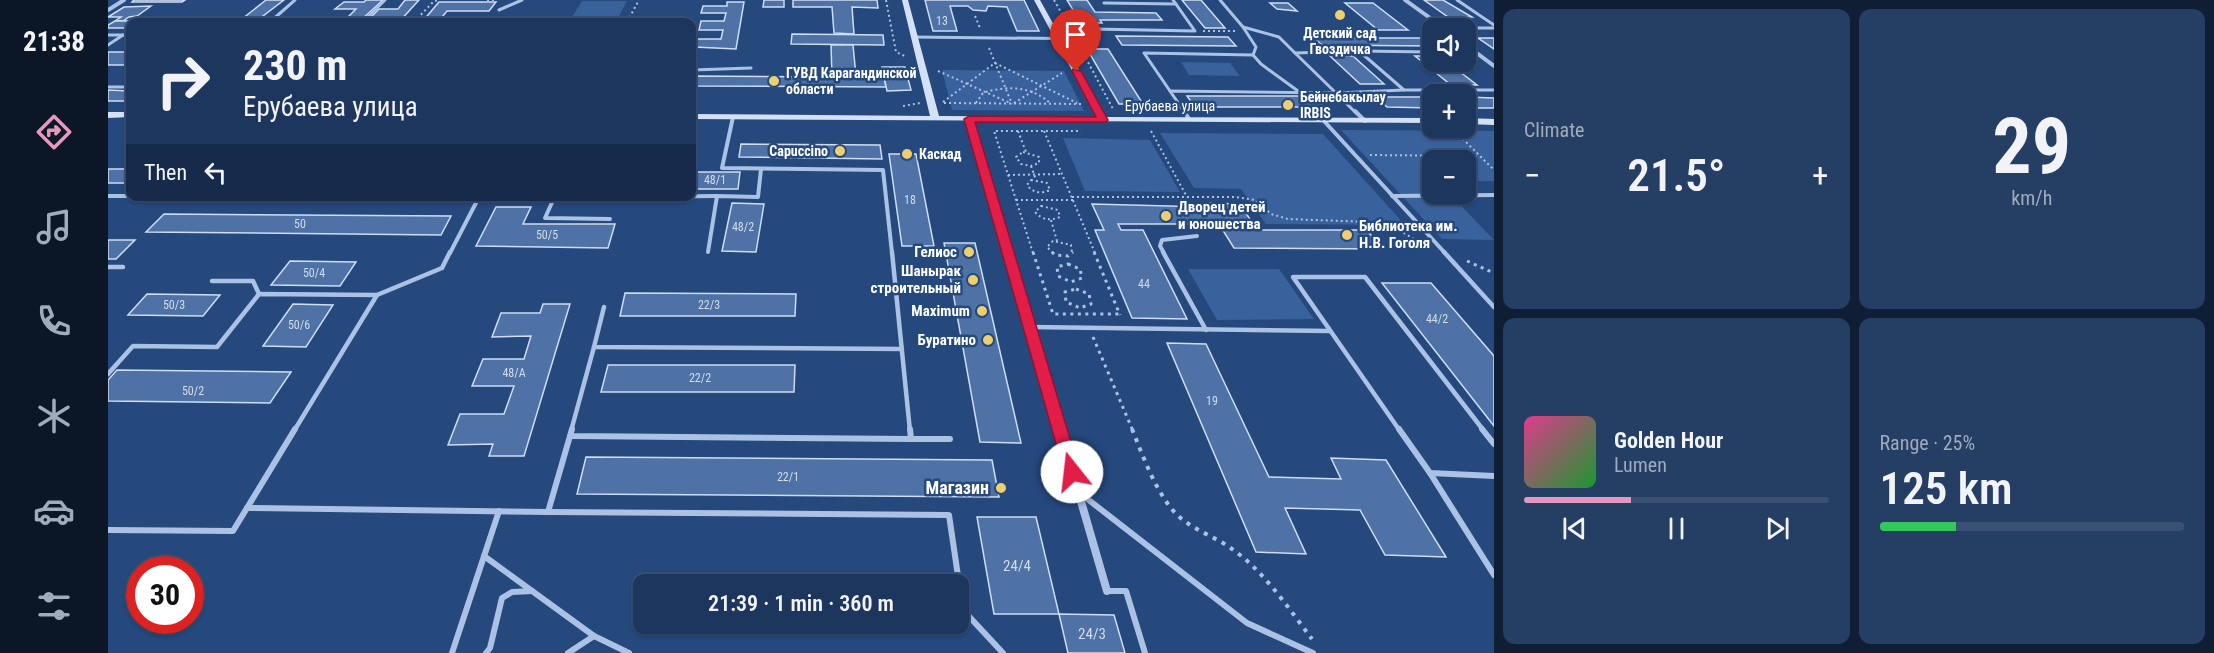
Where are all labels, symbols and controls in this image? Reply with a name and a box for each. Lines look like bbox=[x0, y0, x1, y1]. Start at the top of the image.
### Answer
marker: Детский сад Гвоздичка bbox=[1333, 8, 1347, 22]
pin bbox=[1050, 9, 1101, 71]
house number: 13 bbox=[936, 14, 948, 28]
icon: arrive bbox=[1059, 18, 1092, 51]
map controls bbox=[1422, 18, 1476, 204]
button: sound bbox=[1422, 18, 1476, 72]
place label: Детский сад Гвоздичка bbox=[1303, 25, 1377, 57]
text: 21:38 bbox=[23, 26, 85, 58]
text: 230 m bbox=[243, 41, 348, 90]
icon: right bbox=[144, 42, 222, 120]
place label: ГУВД Карагандинской области bbox=[786, 65, 916, 97]
marker: ГУВД Карагандинской области bbox=[767, 74, 781, 88]
button: + bbox=[1422, 84, 1476, 138]
place label: Бейнебакылау IRBIS bbox=[1300, 89, 1386, 121]
text: Ерубаева улица bbox=[243, 91, 418, 123]
street label: Ерубаева улица bbox=[1125, 98, 1215, 114]
marker: Бейнебакылау IRBIS bbox=[1281, 98, 1295, 112]
text: 29 bbox=[1992, 101, 2071, 192]
icon: directions bbox=[33, 111, 75, 153]
text: Climate bbox=[1524, 118, 1584, 142]
place label: Capuccino bbox=[769, 143, 828, 159]
marker: Capuccino bbox=[833, 144, 847, 158]
place label: Каскад bbox=[919, 146, 962, 162]
marker: Каскад bbox=[900, 147, 914, 161]
text: 21.5° bbox=[1627, 149, 1725, 202]
button: − bbox=[1422, 150, 1476, 204]
icon: left bbox=[199, 156, 232, 189]
text: − bbox=[1524, 156, 1541, 195]
text: + bbox=[1812, 156, 1828, 195]
text: Then bbox=[144, 160, 187, 185]
house number: 48/1 bbox=[704, 173, 726, 187]
text: km/h bbox=[2011, 186, 2052, 210]
house number: 18 bbox=[904, 193, 916, 207]
place label: Дворец детей и юношества bbox=[1178, 198, 1266, 233]
icon: music bbox=[33, 206, 75, 248]
marker: Дворец детей и юношества bbox=[1159, 209, 1173, 223]
house number: 50 bbox=[294, 217, 306, 231]
place label: Библиотека им. Н.В. Гоголя bbox=[1359, 217, 1458, 252]
house number: 48/2 bbox=[732, 220, 754, 234]
house number: 50/5 bbox=[536, 228, 558, 242]
marker: Библиотека им. Н.В. Гоголя bbox=[1340, 228, 1354, 242]
place label: Гелиос bbox=[914, 243, 957, 261]
marker: Гелиос bbox=[962, 245, 976, 259]
place label: Шанырак строительный bbox=[871, 262, 961, 297]
house number: 50/4 bbox=[303, 266, 325, 280]
marker: Шанырак строительный bbox=[966, 273, 980, 287]
house number: 44 bbox=[1138, 277, 1150, 291]
house number: 50/3 bbox=[163, 298, 185, 312]
house number: 22/3 bbox=[698, 298, 720, 312]
icon: phone bbox=[33, 300, 75, 342]
place label: Maximum bbox=[911, 302, 970, 320]
marker: Maximum bbox=[975, 304, 989, 318]
house number: 44/2 bbox=[1426, 312, 1448, 326]
house number: 50/6 bbox=[288, 318, 310, 332]
place label: Буратино bbox=[918, 331, 976, 349]
marker: Буратино bbox=[981, 333, 995, 347]
house number: 48/А bbox=[502, 366, 526, 380]
house number: 22/2 bbox=[689, 371, 711, 385]
house number: 50/2 bbox=[182, 384, 204, 398]
house number: 19 bbox=[1206, 394, 1218, 408]
icon: climate bbox=[33, 395, 75, 437]
text: Golden Hour bbox=[1614, 428, 1723, 453]
text: Range · 25% bbox=[1880, 431, 1975, 455]
position arrow bbox=[1040, 440, 1104, 504]
text: Lumen bbox=[1614, 453, 1667, 477]
text: 125 km bbox=[1880, 462, 2013, 515]
house number: 22/1 bbox=[777, 470, 799, 484]
place label: Магазин bbox=[926, 477, 989, 498]
marker: Магазин bbox=[994, 481, 1008, 495]
icon: car bbox=[33, 490, 75, 532]
icon: previous bbox=[1558, 512, 1591, 545]
icon: pause bbox=[1660, 512, 1693, 545]
icon: next bbox=[1761, 512, 1794, 545]
speed limit sign: 30 bbox=[126, 556, 204, 634]
house number: 24/4 bbox=[1003, 557, 1031, 575]
icon: filters bbox=[33, 585, 75, 627]
text: 21:39 · 1 min · 360 m bbox=[708, 591, 894, 616]
house number: 24/3 bbox=[1078, 625, 1106, 643]

